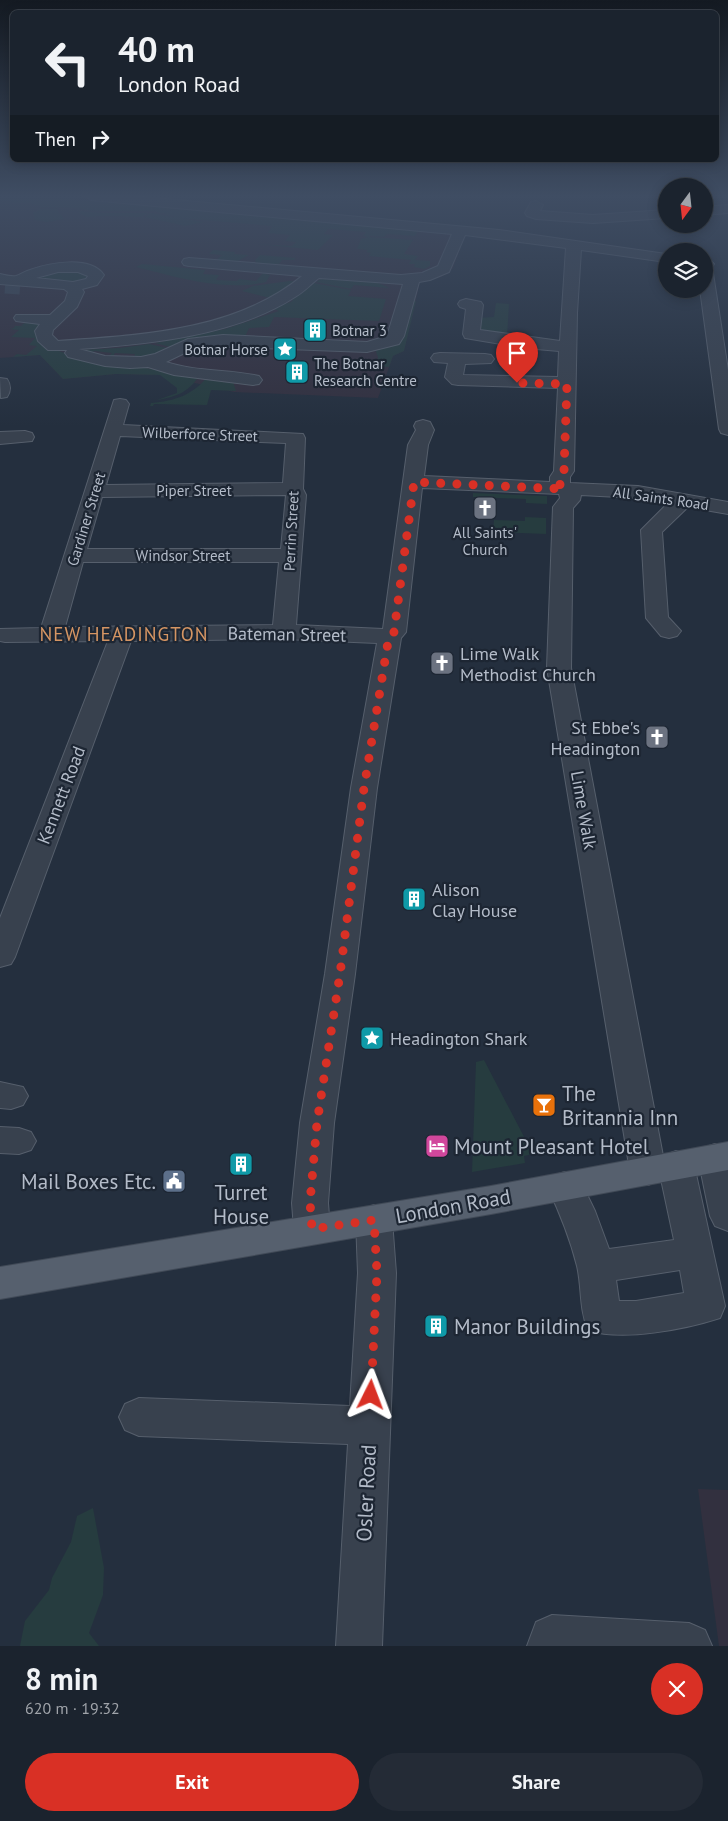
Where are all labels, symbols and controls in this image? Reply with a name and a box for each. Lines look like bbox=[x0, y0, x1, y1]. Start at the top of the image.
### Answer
text: 40 m bbox=[118, 26, 195, 72]
icon: left bbox=[35, 30, 100, 95]
text: London Road bbox=[118, 70, 240, 98]
icon: right bbox=[86, 125, 114, 153]
text: Then bbox=[35, 127, 76, 151]
north arrow bbox=[658, 178, 712, 232]
map controls bbox=[658, 178, 713, 298]
button: layers bbox=[658, 243, 713, 298]
building icon: Botnar 3 bbox=[302, 317, 328, 343]
place label: Botnar 3 bbox=[332, 321, 387, 340]
pin bbox=[496, 332, 538, 383]
place icon: Botnar Horse bbox=[272, 336, 298, 362]
icon: arrive bbox=[503, 339, 531, 367]
place label: Botnar Horse bbox=[184, 340, 268, 359]
place label: The Botnar Research Centre bbox=[314, 354, 417, 390]
building icon: The Botnar Research Centre bbox=[284, 359, 310, 385]
street label: Wilberforce Street bbox=[142, 422, 258, 446]
street label: Gardiner Street bbox=[63, 470, 109, 568]
street label: Piper Street bbox=[156, 481, 232, 500]
street label: All Saints Road bbox=[612, 482, 710, 514]
street label: Perrin Street bbox=[279, 490, 303, 572]
church icon: All Saints' Church bbox=[472, 495, 498, 521]
place label: All Saints' Church bbox=[453, 523, 517, 559]
street label: Windsor Street bbox=[136, 546, 230, 565]
street label: Bateman Street bbox=[227, 621, 347, 647]
district label: NEW HEADINGTON bbox=[39, 622, 209, 646]
place label: Lime Walk Methodist Church bbox=[460, 642, 596, 686]
church icon: Lime Walk Methodist Church bbox=[429, 650, 455, 676]
place label: St Ebbe's Headington bbox=[550, 716, 640, 760]
church icon: St Ebbe's Headington bbox=[644, 724, 670, 750]
street label: Kennett Road bbox=[32, 743, 90, 847]
street label: Lime Walk bbox=[566, 769, 602, 851]
place label: Alison Clay House bbox=[432, 878, 517, 922]
building icon: Alison Clay House bbox=[401, 886, 427, 912]
place icon: Headington Shark bbox=[359, 1025, 385, 1051]
place label: Headington Shark bbox=[390, 1027, 528, 1050]
place label: The Britannia Inn bbox=[562, 1080, 678, 1131]
bar icon: The Britannia Inn bbox=[531, 1092, 557, 1118]
hotel icon: Mount Pleasant Hotel bbox=[424, 1133, 450, 1159]
place label: Mount Pleasant Hotel bbox=[454, 1133, 649, 1160]
building icon: Turret House bbox=[228, 1151, 254, 1177]
place label: Mail Boxes Etc. bbox=[21, 1168, 156, 1195]
public building icon: Mail Boxes Etc. bbox=[161, 1168, 187, 1194]
place label: Turret House bbox=[213, 1179, 269, 1230]
street label: London Road bbox=[393, 1183, 513, 1229]
building icon: Manor Buildings bbox=[423, 1313, 449, 1339]
place label: Manor Buildings bbox=[454, 1313, 600, 1340]
position arrow bbox=[344, 1368, 396, 1420]
street label: Osler Road bbox=[350, 1444, 382, 1542]
text: 8 min bbox=[25, 1659, 98, 1698]
button: close bbox=[651, 1663, 703, 1715]
text: 620 m · 19:32 bbox=[25, 1698, 120, 1718]
button: Exit bbox=[25, 1753, 359, 1811]
button: Share bbox=[369, 1753, 703, 1811]

